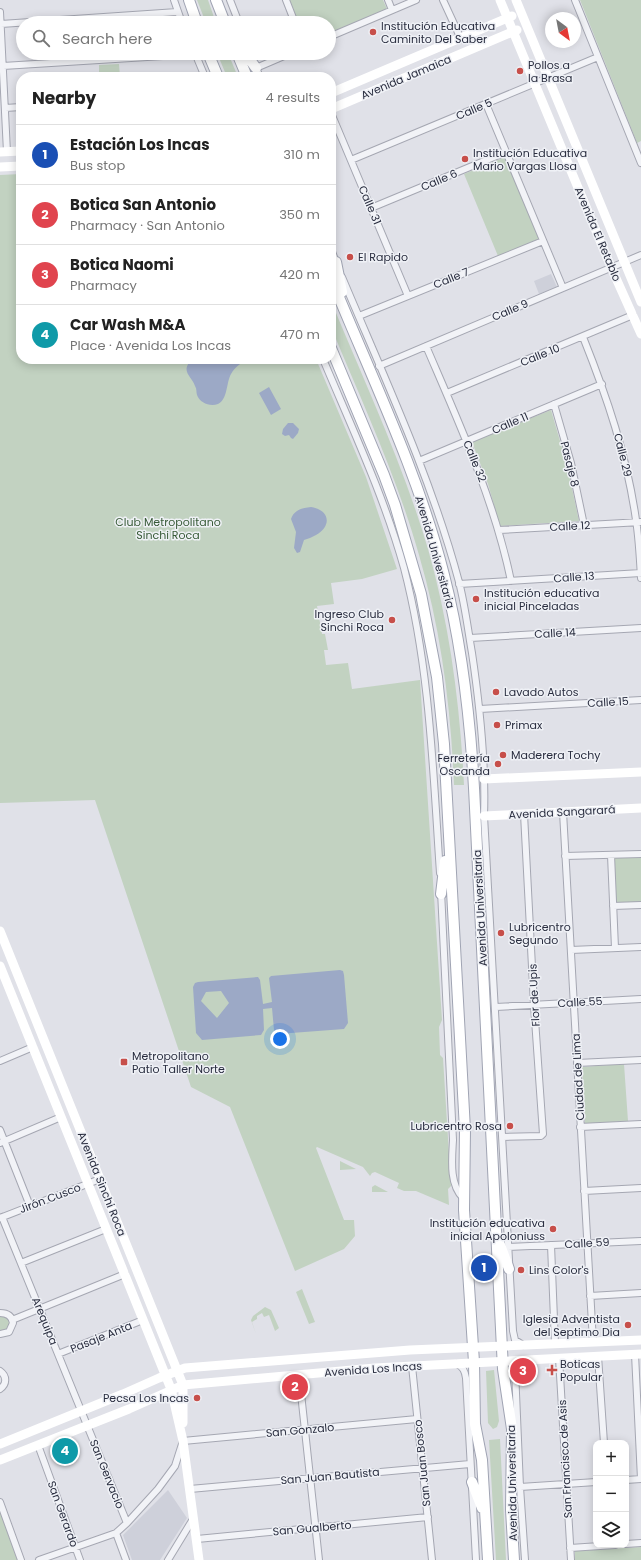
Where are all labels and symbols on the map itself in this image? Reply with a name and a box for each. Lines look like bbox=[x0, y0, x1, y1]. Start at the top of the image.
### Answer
north arrow bbox=[545, 12, 581, 48]
place label: Institución Educativa Caminito Del Saber bbox=[381, 18, 495, 47]
marker: Institución Educativa Caminito Del Saber bbox=[368, 27, 378, 37]
street label: Avenida Jamaica bbox=[358, 51, 454, 103]
place label: Pollos a la Brasa bbox=[528, 57, 573, 86]
marker: Pollos a la Brasa bbox=[515, 66, 525, 76]
street label: Calle 5 bbox=[453, 94, 495, 124]
place label: Institución Educativa Mario Vargas Llosa bbox=[473, 145, 587, 174]
marker: Institución Educativa Mario Vargas Llosa bbox=[460, 154, 470, 164]
street label: Calle 6 bbox=[418, 165, 460, 195]
street label: Calle 31 bbox=[355, 183, 385, 227]
street label: Avenida El Retablo bbox=[571, 184, 625, 284]
place label: El Rapido bbox=[358, 249, 408, 265]
marker: El Rapido bbox=[345, 252, 355, 262]
street label: Calle 7 bbox=[431, 264, 471, 292]
street label: Calle 9 bbox=[489, 295, 531, 325]
street label: Calle 10 bbox=[518, 340, 562, 370]
street label: Calle 11 bbox=[489, 408, 531, 438]
street label: Calle 29 bbox=[610, 432, 636, 479]
street label: Calle 32 bbox=[459, 438, 491, 484]
street label: Pasaje 8 bbox=[557, 440, 583, 489]
street label: Avenida Universitaria bbox=[411, 494, 459, 610]
park label: Club Metropolitano Sinchi Roca bbox=[115, 514, 221, 543]
street label: Calle 12 bbox=[549, 517, 591, 535]
street label: Calle 13 bbox=[553, 568, 595, 586]
place label: Institución educativa inicial Pinceladas bbox=[484, 585, 599, 614]
marker: Institución educativa inicial Pinceladas bbox=[471, 594, 481, 604]
place label: Ingreso Club Sinchi Roca bbox=[315, 606, 384, 635]
marker: Ingreso Club Sinchi Roca bbox=[387, 615, 397, 625]
street label: Calle 14 bbox=[534, 624, 576, 642]
place label: Lavado Autos bbox=[504, 684, 579, 700]
marker: Lavado Autos bbox=[491, 687, 501, 697]
street label: Calle 15 bbox=[587, 693, 629, 711]
place label: Primax bbox=[505, 717, 543, 733]
marker: Primax bbox=[492, 720, 502, 730]
place label: Maderera Tochy bbox=[511, 747, 601, 763]
place label: Ferretería Oscanda bbox=[438, 750, 490, 779]
marker: Maderera Tochy bbox=[498, 750, 508, 760]
marker: Ferretería Oscanda bbox=[493, 759, 503, 769]
street label: Avenida Sangarará bbox=[508, 801, 616, 823]
street label: Avenida Universitaria bbox=[469, 849, 491, 967]
place label: Lubricentro Segundo bbox=[509, 919, 571, 948]
marker: Lubricentro Segundo bbox=[496, 928, 506, 938]
street label: Flor de Upis bbox=[524, 963, 544, 1027]
street label: Calle 55 bbox=[557, 993, 603, 1011]
your location bbox=[270, 1029, 290, 1049]
street label: Ciudad de Lima bbox=[568, 1033, 588, 1121]
place label: Metropolitano Patio Taller Norte bbox=[132, 1048, 225, 1077]
marker: Metropolitano Patio Taller Norte bbox=[119, 1057, 129, 1067]
place label: Lubricentro Rosa bbox=[410, 1118, 502, 1134]
marker: Lubricentro Rosa bbox=[505, 1121, 515, 1131]
street label: Avenida Sinchi Roca bbox=[74, 1129, 130, 1239]
street label: Jirón Cusco bbox=[17, 1179, 83, 1217]
place label: Institución educativa inicial Apoloniuss bbox=[430, 1215, 545, 1244]
marker: Institución educativa inicial Apoloniuss bbox=[548, 1224, 558, 1234]
street label: Calle 59 bbox=[564, 1234, 610, 1252]
pin: 1 bbox=[471, 1253, 497, 1283]
place label: Lins Color's bbox=[529, 1262, 589, 1278]
marker: Lins Color's bbox=[516, 1265, 526, 1275]
street label: Arequipa bbox=[28, 1295, 62, 1347]
place label: Iglesia Adventista del Septimo Dia bbox=[523, 1311, 620, 1340]
street label: Pasaje Anta bbox=[68, 1317, 134, 1357]
marker: Iglesia Adventista del Septimo Dia bbox=[623, 1320, 633, 1330]
pin: 3 bbox=[510, 1356, 536, 1386]
place label: Boticas Popular bbox=[560, 1356, 602, 1385]
street label: Avenida Los Incas bbox=[324, 1358, 423, 1380]
marker: Boticas Popular bbox=[547, 1365, 557, 1375]
pin: 2 bbox=[282, 1372, 308, 1402]
place label: Pecsa Los Incas bbox=[103, 1390, 189, 1406]
marker: Pecsa Los Incas bbox=[192, 1393, 202, 1403]
street label: San Francisco de Asis bbox=[554, 1399, 576, 1519]
street label: San Gonzalo bbox=[265, 1419, 335, 1441]
street label: San Juan Bosco bbox=[409, 1419, 435, 1507]
street label: Avenida Universitaria bbox=[503, 1425, 521, 1541]
pin: 4 bbox=[52, 1436, 78, 1466]
street label: San Gervacio bbox=[86, 1437, 128, 1511]
street label: San Juan Bautista bbox=[280, 1464, 380, 1488]
street label: San Gerardo bbox=[44, 1479, 82, 1549]
street label: San Gualberto bbox=[272, 1517, 352, 1539]

